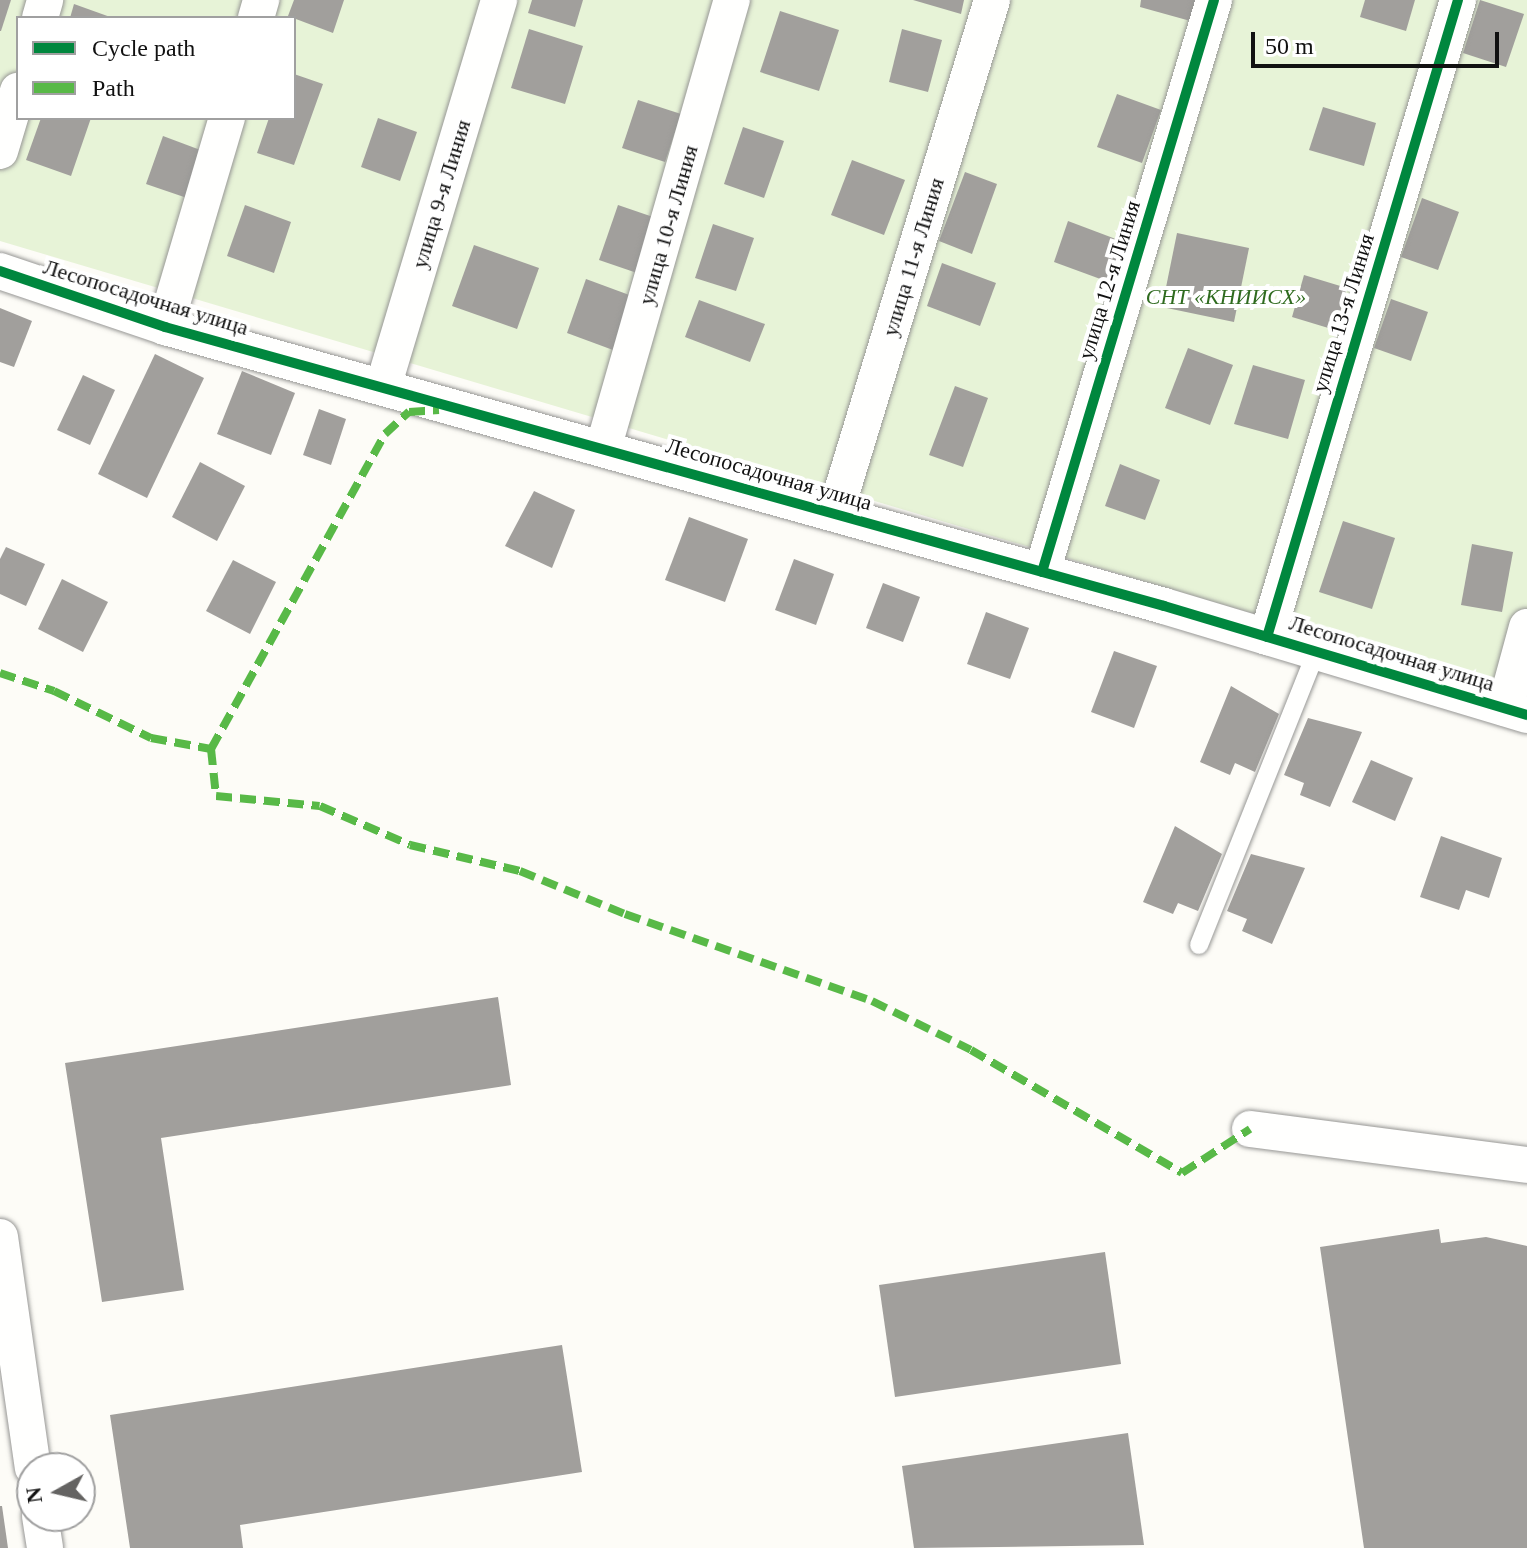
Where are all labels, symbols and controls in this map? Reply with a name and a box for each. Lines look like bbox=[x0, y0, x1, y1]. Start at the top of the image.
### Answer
legend bbox=[16, 16, 296, 120]
scale bar bbox=[1255, 16, 1503, 66]
text: 50 m bbox=[1265, 33, 1314, 59]
text: Cycle path bbox=[92, 35, 195, 61]
text: Path bbox=[92, 75, 135, 101]
street label: улица 9-я Линия bbox=[406, 116, 476, 272]
street label: улица 10-я Линия bbox=[633, 142, 703, 308]
street label: улица 11-я Линия bbox=[876, 175, 950, 339]
street label: улица 12-я Линия bbox=[1072, 197, 1146, 363]
street label: улица 13-я Линия bbox=[1306, 230, 1380, 396]
street label: Лесопосадочная улица bbox=[40, 253, 252, 341]
park label: СНТ «КНИИСХ» bbox=[1146, 284, 1306, 310]
street label: Лесопосадочная улица bbox=[663, 432, 875, 516]
street label: Лесопосадочная улица bbox=[1286, 609, 1498, 697]
north arrow bbox=[16, 1452, 96, 1532]
text: N bbox=[20, 1486, 47, 1505]

